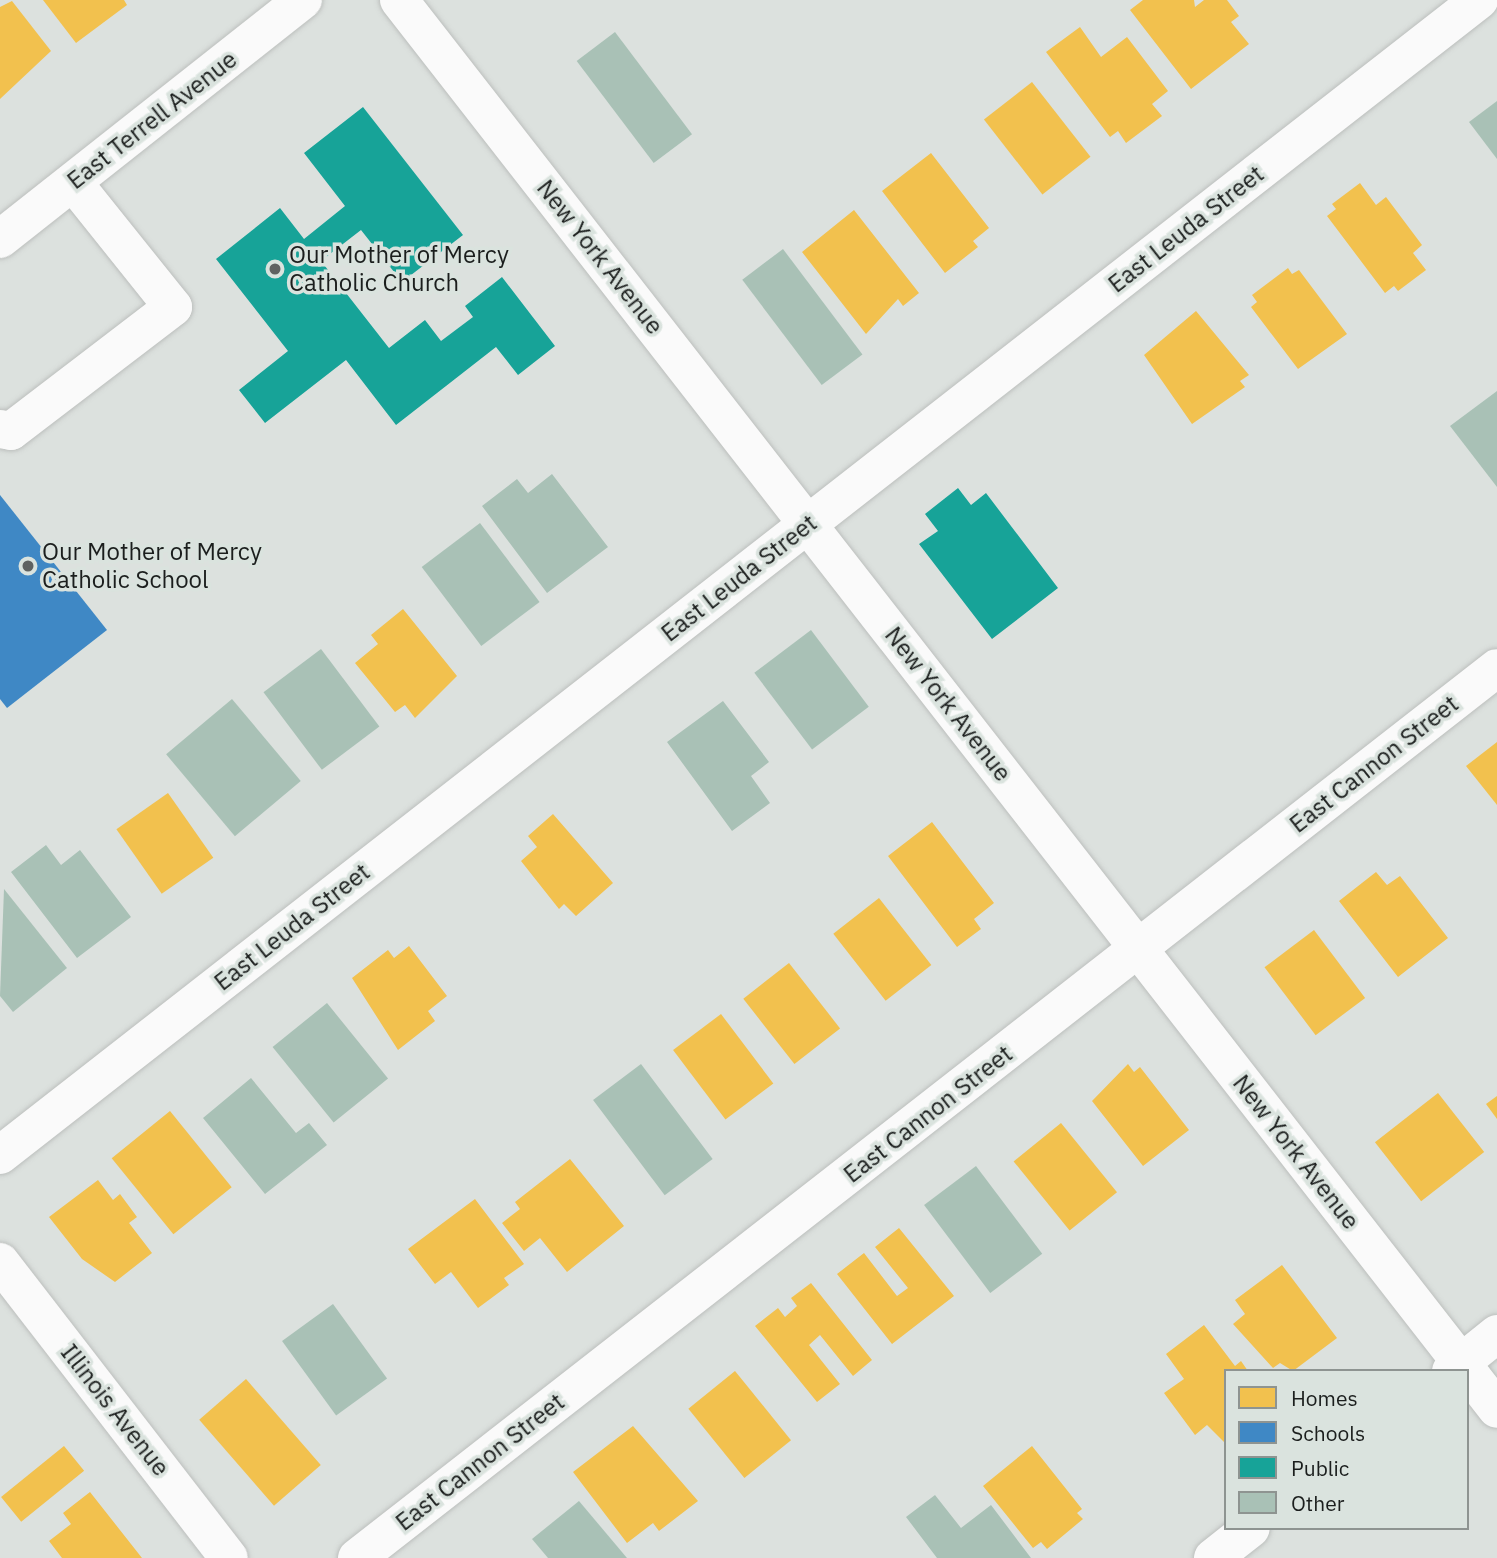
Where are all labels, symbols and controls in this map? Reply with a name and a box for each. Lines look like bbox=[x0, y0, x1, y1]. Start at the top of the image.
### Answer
street label: East Terrell Avenue bbox=[62, 45, 242, 195]
street label: East Leuda Street bbox=[1103, 159, 1269, 299]
street label: New York Avenue bbox=[531, 174, 669, 340]
place label: Our Mother of Mercy Catholic Church bbox=[289, 241, 509, 297]
marker: Our Mother of Mercy Catholic Church bbox=[267, 261, 283, 277]
street label: East Leuda Street bbox=[656, 508, 822, 648]
place label: Our Mother of Mercy Catholic School bbox=[42, 538, 262, 594]
marker: Our Mother of Mercy Catholic School bbox=[20, 558, 36, 574]
street label: New York Avenue bbox=[879, 621, 1017, 787]
street label: East Cannon Street bbox=[1284, 689, 1464, 839]
street label: East Leuda Street bbox=[209, 857, 375, 997]
street label: East Cannon Street bbox=[838, 1039, 1018, 1189]
street label: New York Avenue bbox=[1227, 1069, 1365, 1235]
street label: Illinois Avenue bbox=[55, 1338, 175, 1482]
legend bbox=[1224, 1369, 1469, 1530]
text: Homes bbox=[1291, 1384, 1358, 1412]
street label: East Cannon Street bbox=[390, 1387, 570, 1537]
text: Schools bbox=[1291, 1419, 1365, 1447]
text: Public bbox=[1291, 1454, 1349, 1482]
text: Other bbox=[1291, 1489, 1344, 1517]

